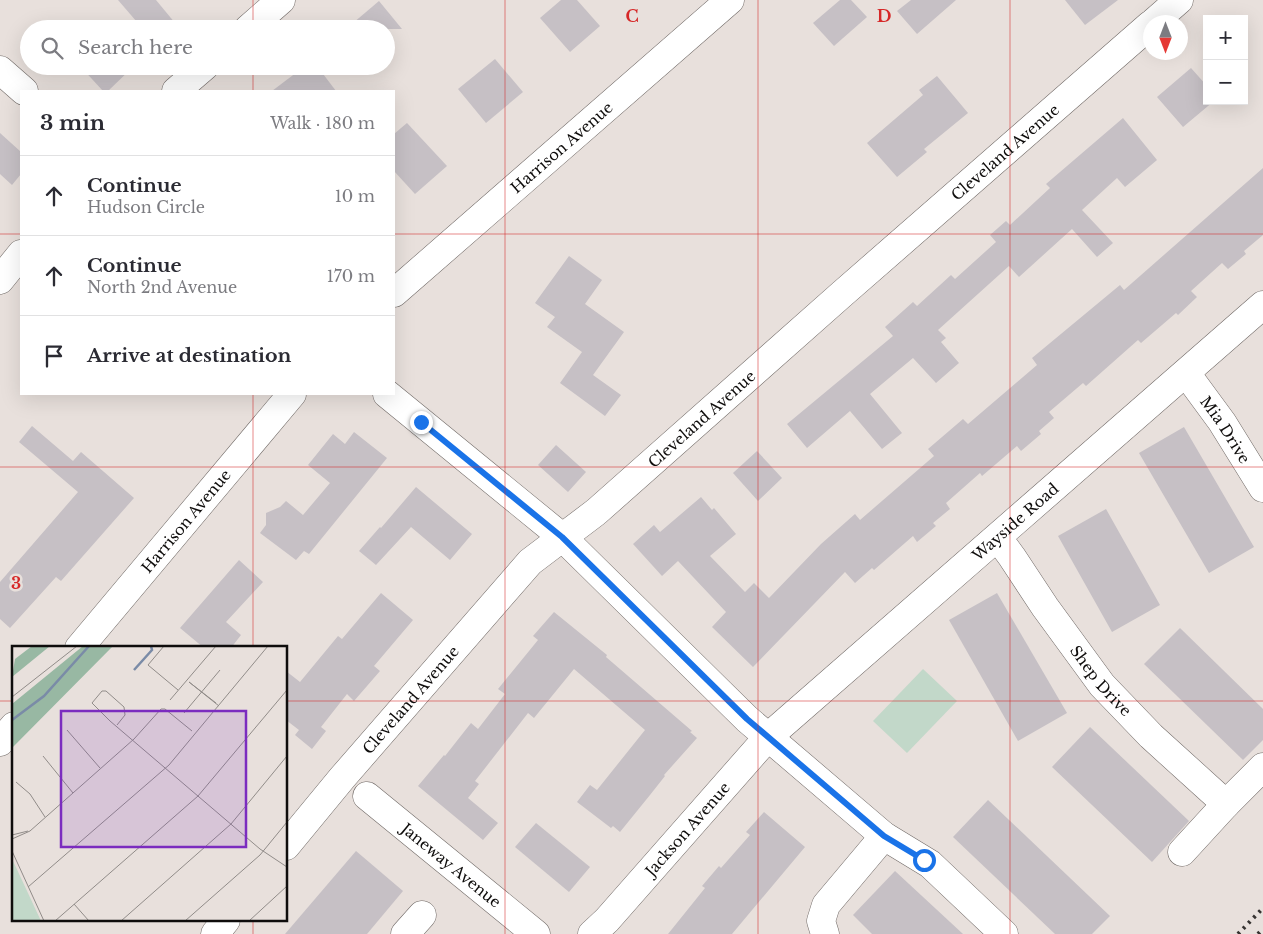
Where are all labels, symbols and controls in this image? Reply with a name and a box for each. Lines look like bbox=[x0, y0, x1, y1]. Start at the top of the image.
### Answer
text: C bbox=[625, 6, 639, 26]
text: D bbox=[877, 6, 891, 26]
north arrow bbox=[1143, 15, 1188, 60]
map controls bbox=[1203, 15, 1248, 105]
button: + bbox=[1203, 15, 1248, 60]
search box bbox=[20, 20, 395, 75]
icon: search bbox=[38, 34, 66, 62]
text: Search here bbox=[78, 36, 193, 59]
button: − bbox=[1203, 60, 1248, 105]
street label: Harrison Avenue bbox=[506, 97, 616, 197]
street label: Cleveland Avenue bbox=[947, 100, 1063, 204]
text: 3 min bbox=[40, 110, 105, 136]
text: Walk · 180 m bbox=[270, 113, 375, 133]
text: Continue bbox=[87, 174, 182, 197]
icon: ahead bbox=[40, 182, 68, 210]
text: 10 m bbox=[335, 186, 375, 206]
text: Hudson Circle bbox=[87, 197, 205, 217]
text: Continue bbox=[87, 254, 182, 277]
icon: ahead bbox=[40, 262, 68, 290]
text: 170 m bbox=[327, 266, 375, 286]
text: North 2nd Avenue bbox=[87, 277, 237, 297]
icon: arrive bbox=[40, 342, 68, 370]
text: Arrive at destination bbox=[87, 344, 291, 367]
street label: Cleveland Avenue bbox=[644, 366, 759, 471]
street label: Mia Drive bbox=[1196, 392, 1255, 467]
route end bbox=[410, 411, 433, 434]
street label: Harrison Avenue bbox=[137, 465, 235, 577]
street label: Wayside Road bbox=[967, 479, 1062, 565]
text: 3 bbox=[11, 573, 21, 593]
street label: Shep Drive bbox=[1067, 641, 1136, 720]
street label: Cleveland Avenue bbox=[358, 642, 462, 758]
inset map bbox=[12, 646, 288, 922]
street label: Jackson Avenue bbox=[640, 778, 734, 881]
street label: Janeway Avenue bbox=[396, 817, 505, 911]
route start bbox=[913, 849, 936, 872]

